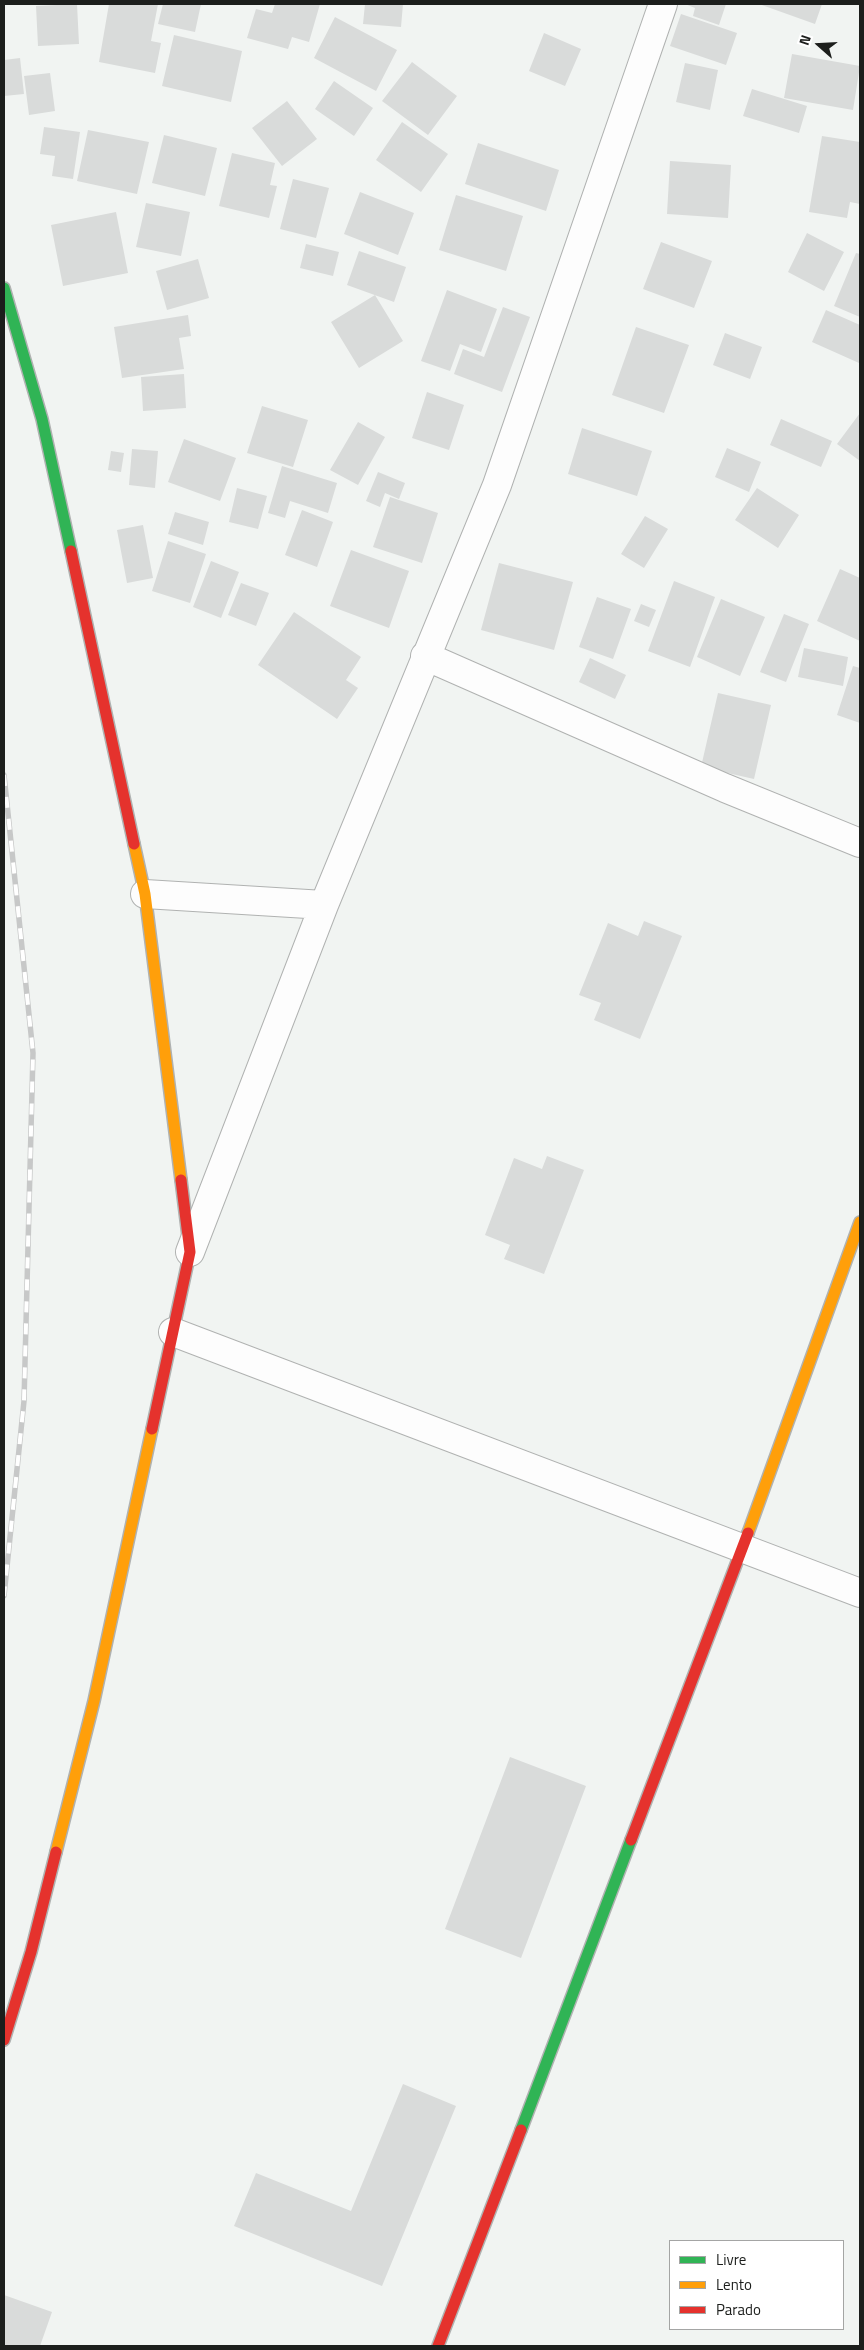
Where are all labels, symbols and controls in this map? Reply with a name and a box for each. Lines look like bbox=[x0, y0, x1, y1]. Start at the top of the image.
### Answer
north arrow bbox=[794, 20, 844, 70]
text: N bbox=[793, 32, 816, 48]
legend bbox=[669, 2240, 844, 2330]
text: Livre bbox=[716, 2248, 746, 2271]
text: Lento bbox=[716, 2273, 752, 2296]
text: Parado bbox=[716, 2298, 761, 2321]

